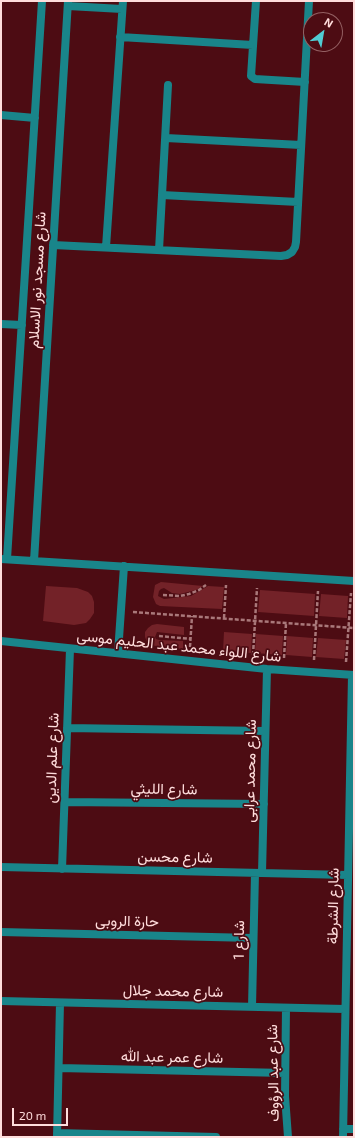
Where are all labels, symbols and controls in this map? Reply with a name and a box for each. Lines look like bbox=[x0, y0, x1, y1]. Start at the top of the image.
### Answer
north arrow bbox=[303, 12, 343, 52]
text: N bbox=[322, 15, 336, 30]
street label: شارع مسجد نور الاسلام bbox=[24, 211, 50, 349]
street label: شارع اللواء محمد عبد الحليم موسى bbox=[76, 626, 282, 666]
street label: شارع علم الدين bbox=[41, 712, 63, 804]
street label: شارع محمد عرابى bbox=[240, 719, 260, 823]
street label: شارع الليثي bbox=[131, 779, 197, 799]
street label: شارع محسن bbox=[137, 847, 213, 867]
street label: شارع الشرطة bbox=[323, 868, 343, 944]
street label: حارة الروبى bbox=[95, 911, 159, 931]
street label: شارع 1 bbox=[230, 920, 248, 960]
street label: شارع محمد جلال bbox=[123, 981, 223, 1001]
street label: شارع عبد الرؤوف bbox=[263, 1024, 283, 1122]
street label: شارع عمر عبد الله bbox=[121, 1047, 223, 1067]
scale bar bbox=[14, 1100, 70, 1126]
text: 20 m bbox=[19, 1108, 46, 1122]

